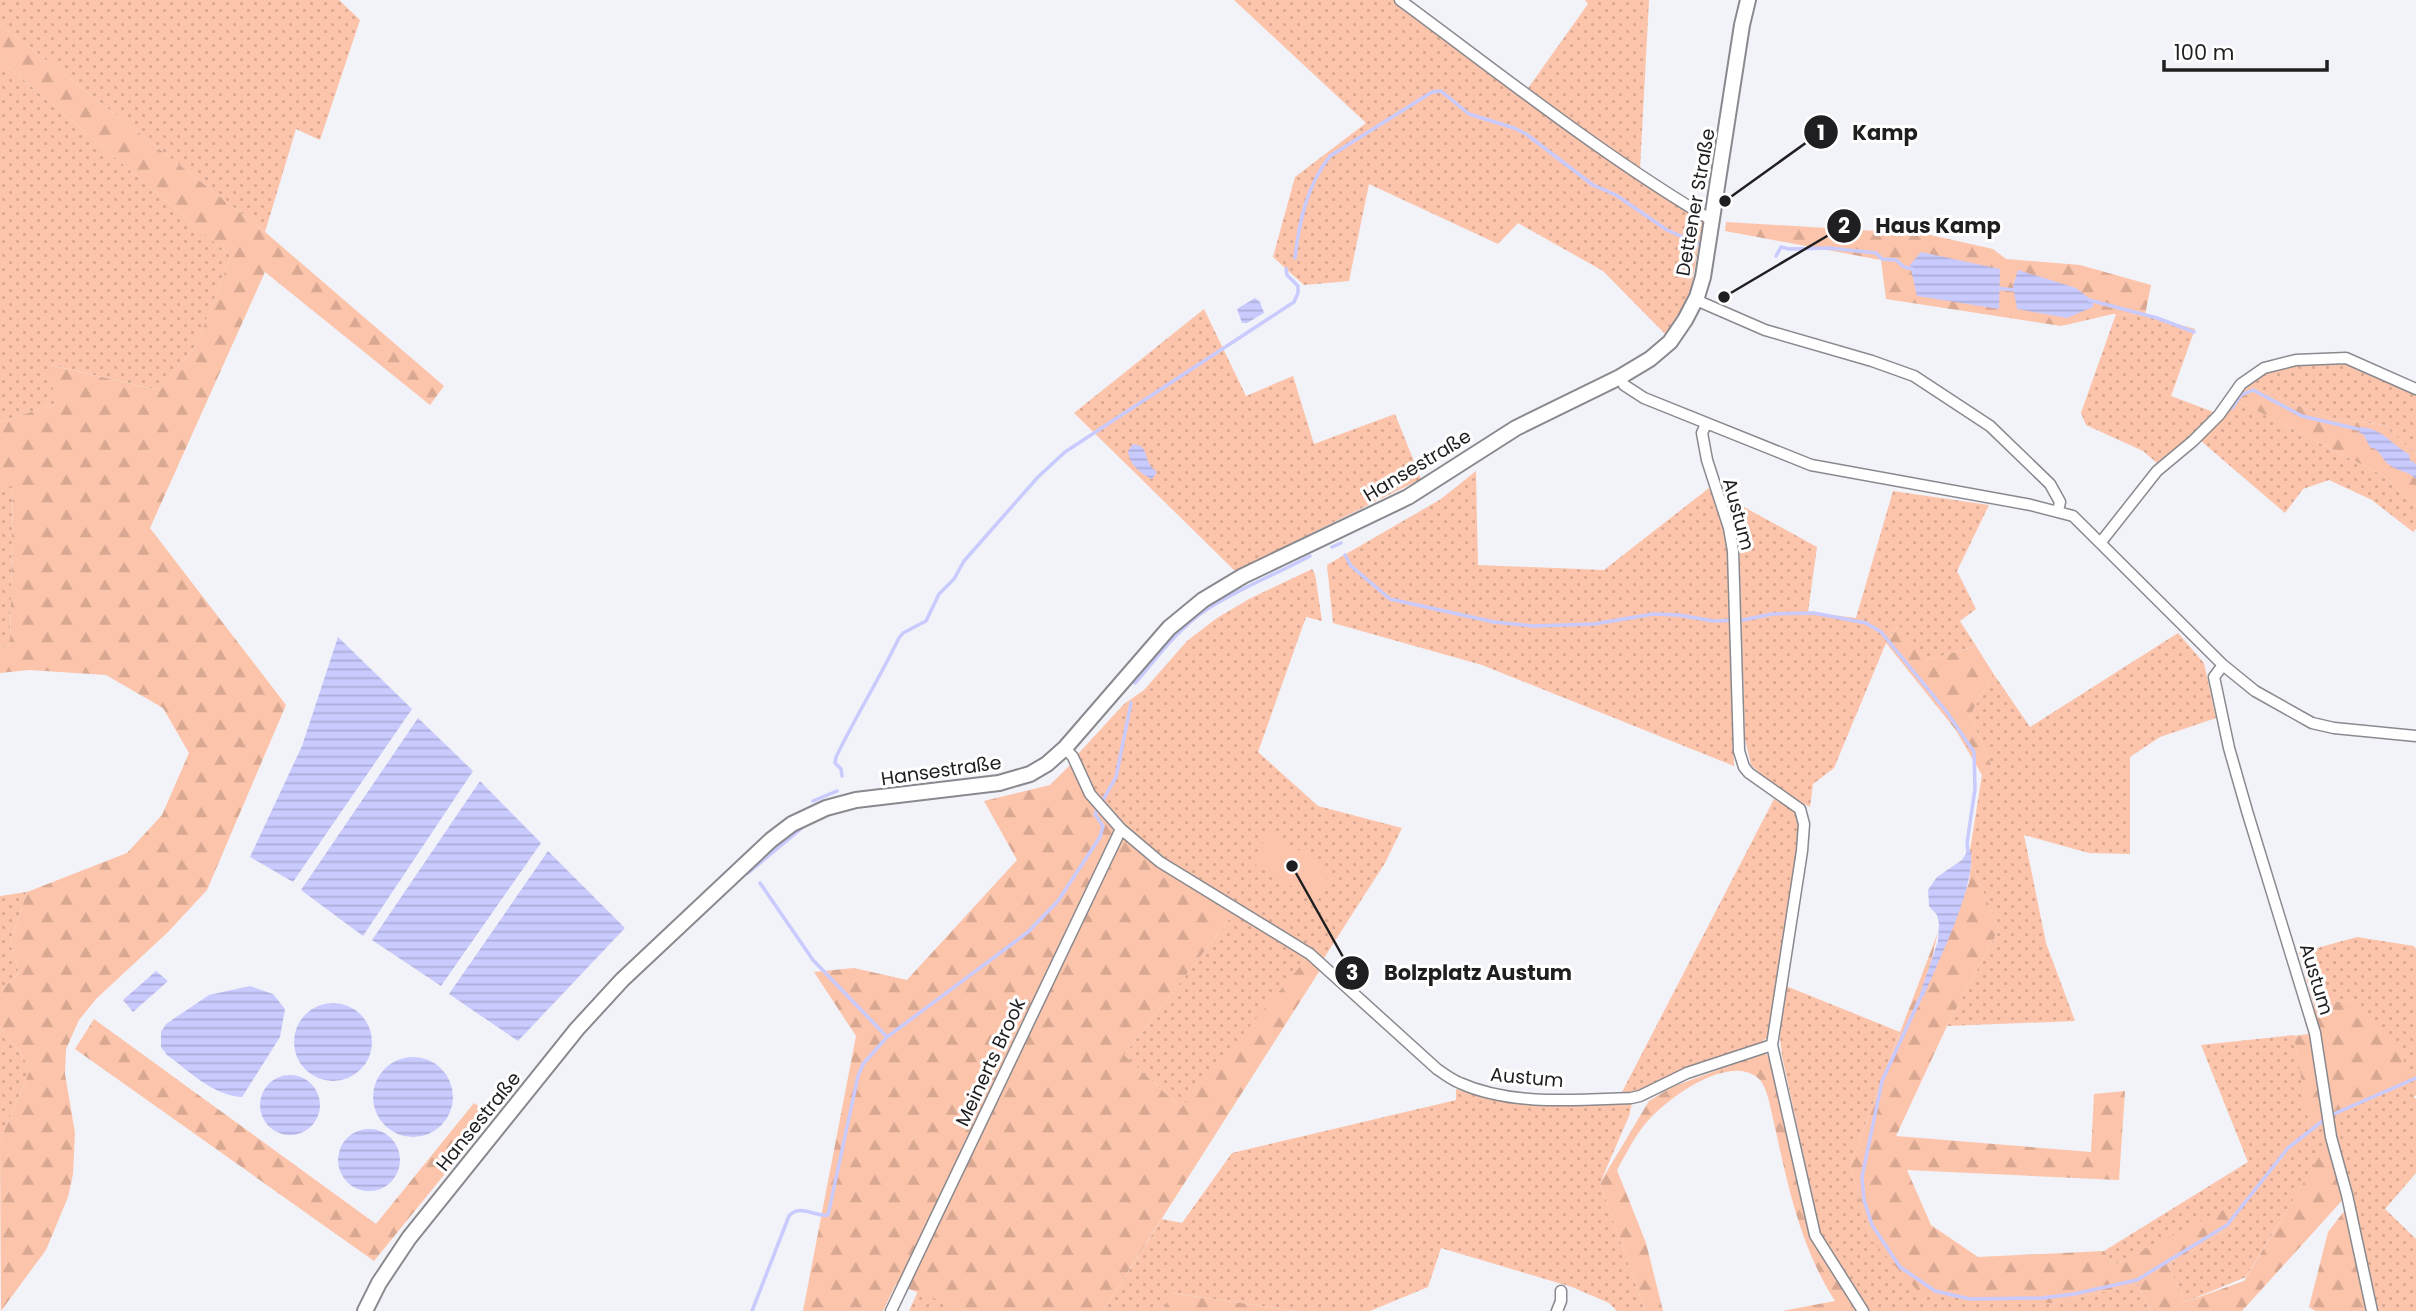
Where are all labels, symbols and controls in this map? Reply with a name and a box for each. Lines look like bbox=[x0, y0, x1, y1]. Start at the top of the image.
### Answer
scale bar bbox=[2164, 28, 2327, 72]
text: 100 m bbox=[2174, 38, 2234, 67]
callout: Kamp bbox=[1803, 111, 1932, 153]
text: 1 bbox=[1817, 118, 1825, 147]
text: Kamp bbox=[1852, 118, 1918, 147]
street label: Dettener Straße bbox=[1669, 126, 1722, 278]
callout: Haus Kamp bbox=[1826, 205, 2015, 247]
text: 2 bbox=[1838, 211, 1850, 240]
text: Haus Kamp bbox=[1875, 211, 2001, 240]
street label: Hansestraße bbox=[1358, 423, 1476, 508]
street label: Austum bbox=[1716, 475, 1761, 553]
street label: Hansestraße bbox=[879, 749, 1003, 792]
street label: Austum bbox=[2293, 940, 2340, 1018]
callout: Bolzplatz Austum bbox=[1335, 952, 1586, 994]
text: 3 bbox=[1346, 958, 1358, 987]
text: Bolzplatz Austum bbox=[1384, 958, 1572, 987]
street label: Meinerts Brook bbox=[949, 994, 1032, 1131]
street label: Austum bbox=[1489, 1061, 1565, 1094]
street label: Hansestraße bbox=[430, 1066, 527, 1177]

